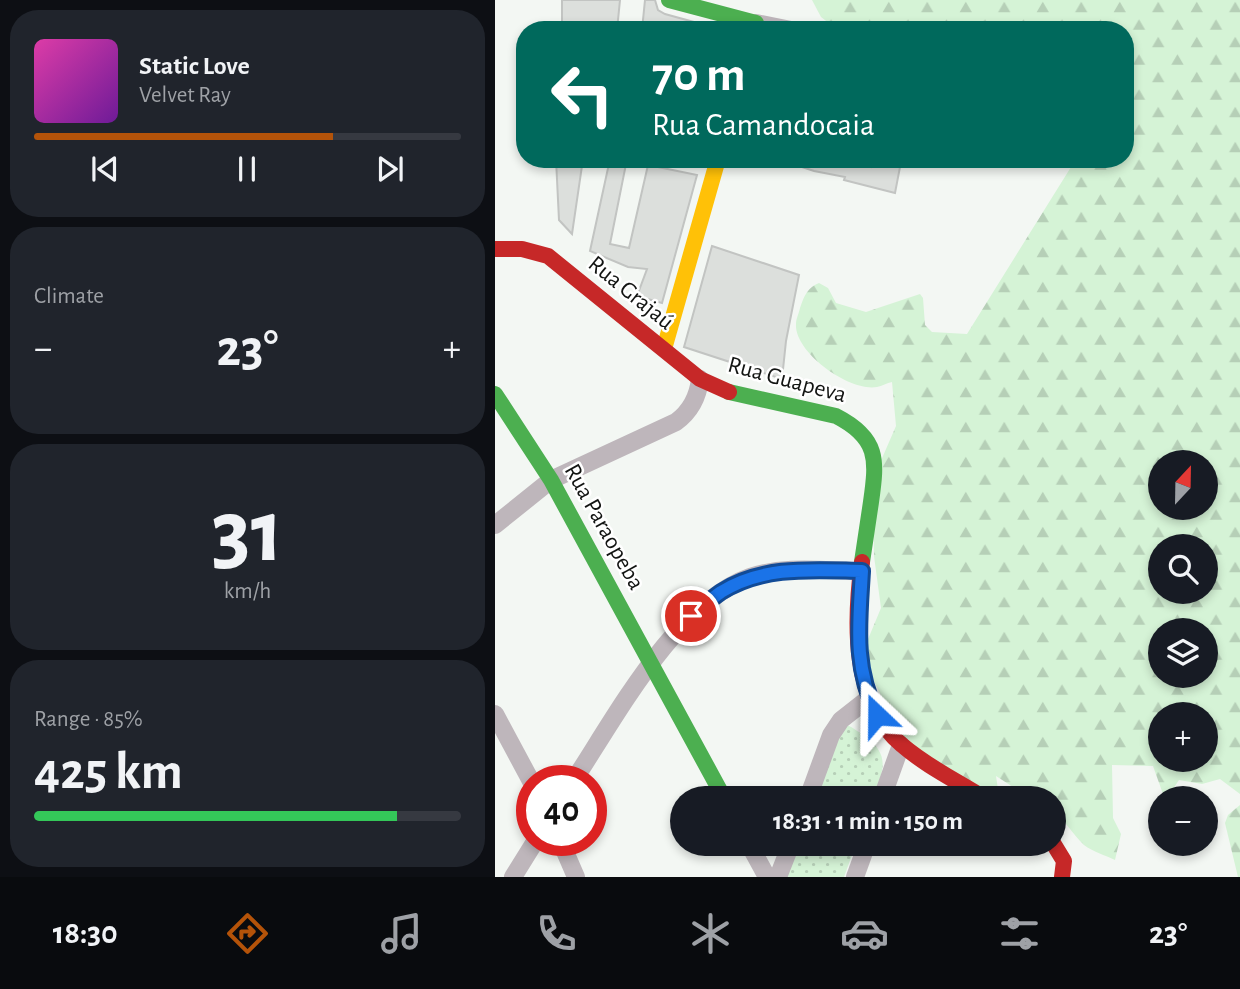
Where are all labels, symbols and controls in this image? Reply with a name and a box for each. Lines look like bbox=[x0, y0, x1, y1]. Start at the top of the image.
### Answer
icon: left bbox=[537, 49, 628, 140]
text: 70 m bbox=[652, 51, 746, 100]
text: Static Love bbox=[139, 53, 250, 79]
text: Velvet Ray bbox=[139, 84, 231, 107]
text: Rua Camandocaia bbox=[652, 109, 875, 141]
icon: previous bbox=[86, 150, 124, 188]
icon: pause bbox=[228, 150, 266, 188]
icon: next bbox=[371, 150, 409, 188]
street label: Rua Grajaú bbox=[584, 251, 678, 335]
text: Climate bbox=[34, 285, 104, 308]
text: 23° bbox=[216, 323, 279, 375]
text: − bbox=[34, 330, 52, 368]
text: + bbox=[443, 330, 461, 368]
street label: Rua Guapeva bbox=[725, 353, 849, 407]
north arrow bbox=[1148, 450, 1218, 520]
map controls bbox=[1148, 450, 1218, 856]
street label: Rua Paraopeba bbox=[560, 460, 648, 594]
text: 31 bbox=[212, 487, 283, 578]
button: search bbox=[1148, 534, 1218, 604]
text: km/h bbox=[224, 580, 271, 603]
pin bbox=[661, 586, 721, 646]
icon: arrive bbox=[672, 597, 710, 635]
button: layers bbox=[1148, 618, 1218, 688]
position arrow bbox=[840, 678, 914, 752]
button: + bbox=[1148, 702, 1218, 772]
text: Range · 85% bbox=[34, 708, 143, 731]
text: 425 km bbox=[34, 746, 183, 798]
speed limit sign: 40 bbox=[516, 765, 607, 856]
button: − bbox=[1148, 786, 1218, 856]
text: 18:31 · 1 min · 150 m bbox=[773, 808, 963, 834]
icon: directions bbox=[223, 909, 272, 958]
icon: music bbox=[377, 909, 426, 958]
icon: phone bbox=[532, 909, 581, 958]
icon: climate bbox=[686, 909, 735, 958]
icon: car bbox=[840, 909, 889, 958]
icon: filters bbox=[995, 909, 1044, 958]
text: 18:30 bbox=[53, 917, 118, 949]
text: 23° bbox=[1149, 917, 1187, 949]

